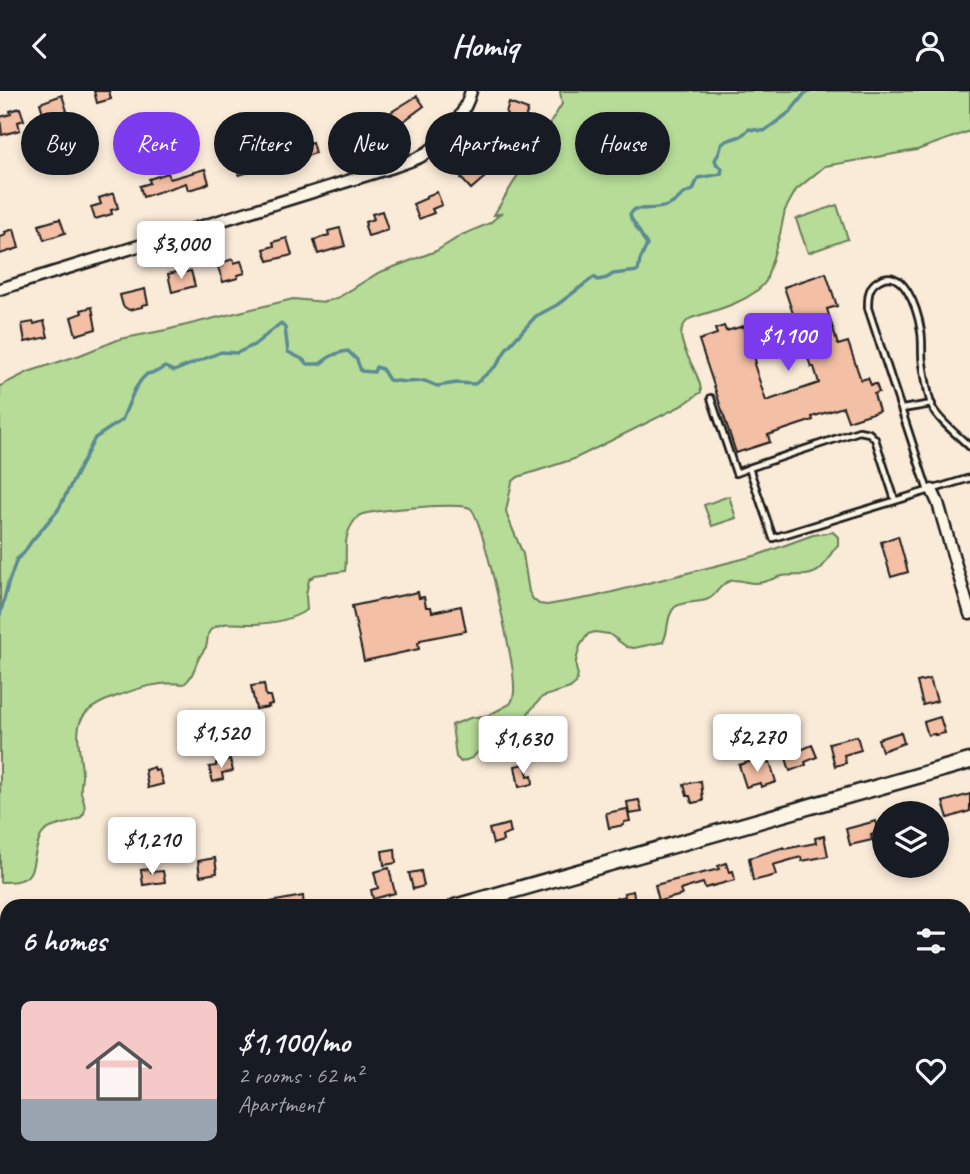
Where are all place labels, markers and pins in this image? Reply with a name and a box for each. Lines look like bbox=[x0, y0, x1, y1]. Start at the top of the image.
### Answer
pin: $3,000 bbox=[124, 221, 238, 281]
pin: $1,100 bbox=[731, 313, 845, 373]
pin: $1,520 bbox=[164, 711, 278, 770]
pin: $2,270 bbox=[700, 715, 814, 774]
pin: $1,630 bbox=[466, 717, 580, 776]
pin: $1,210 bbox=[95, 817, 209, 877]

